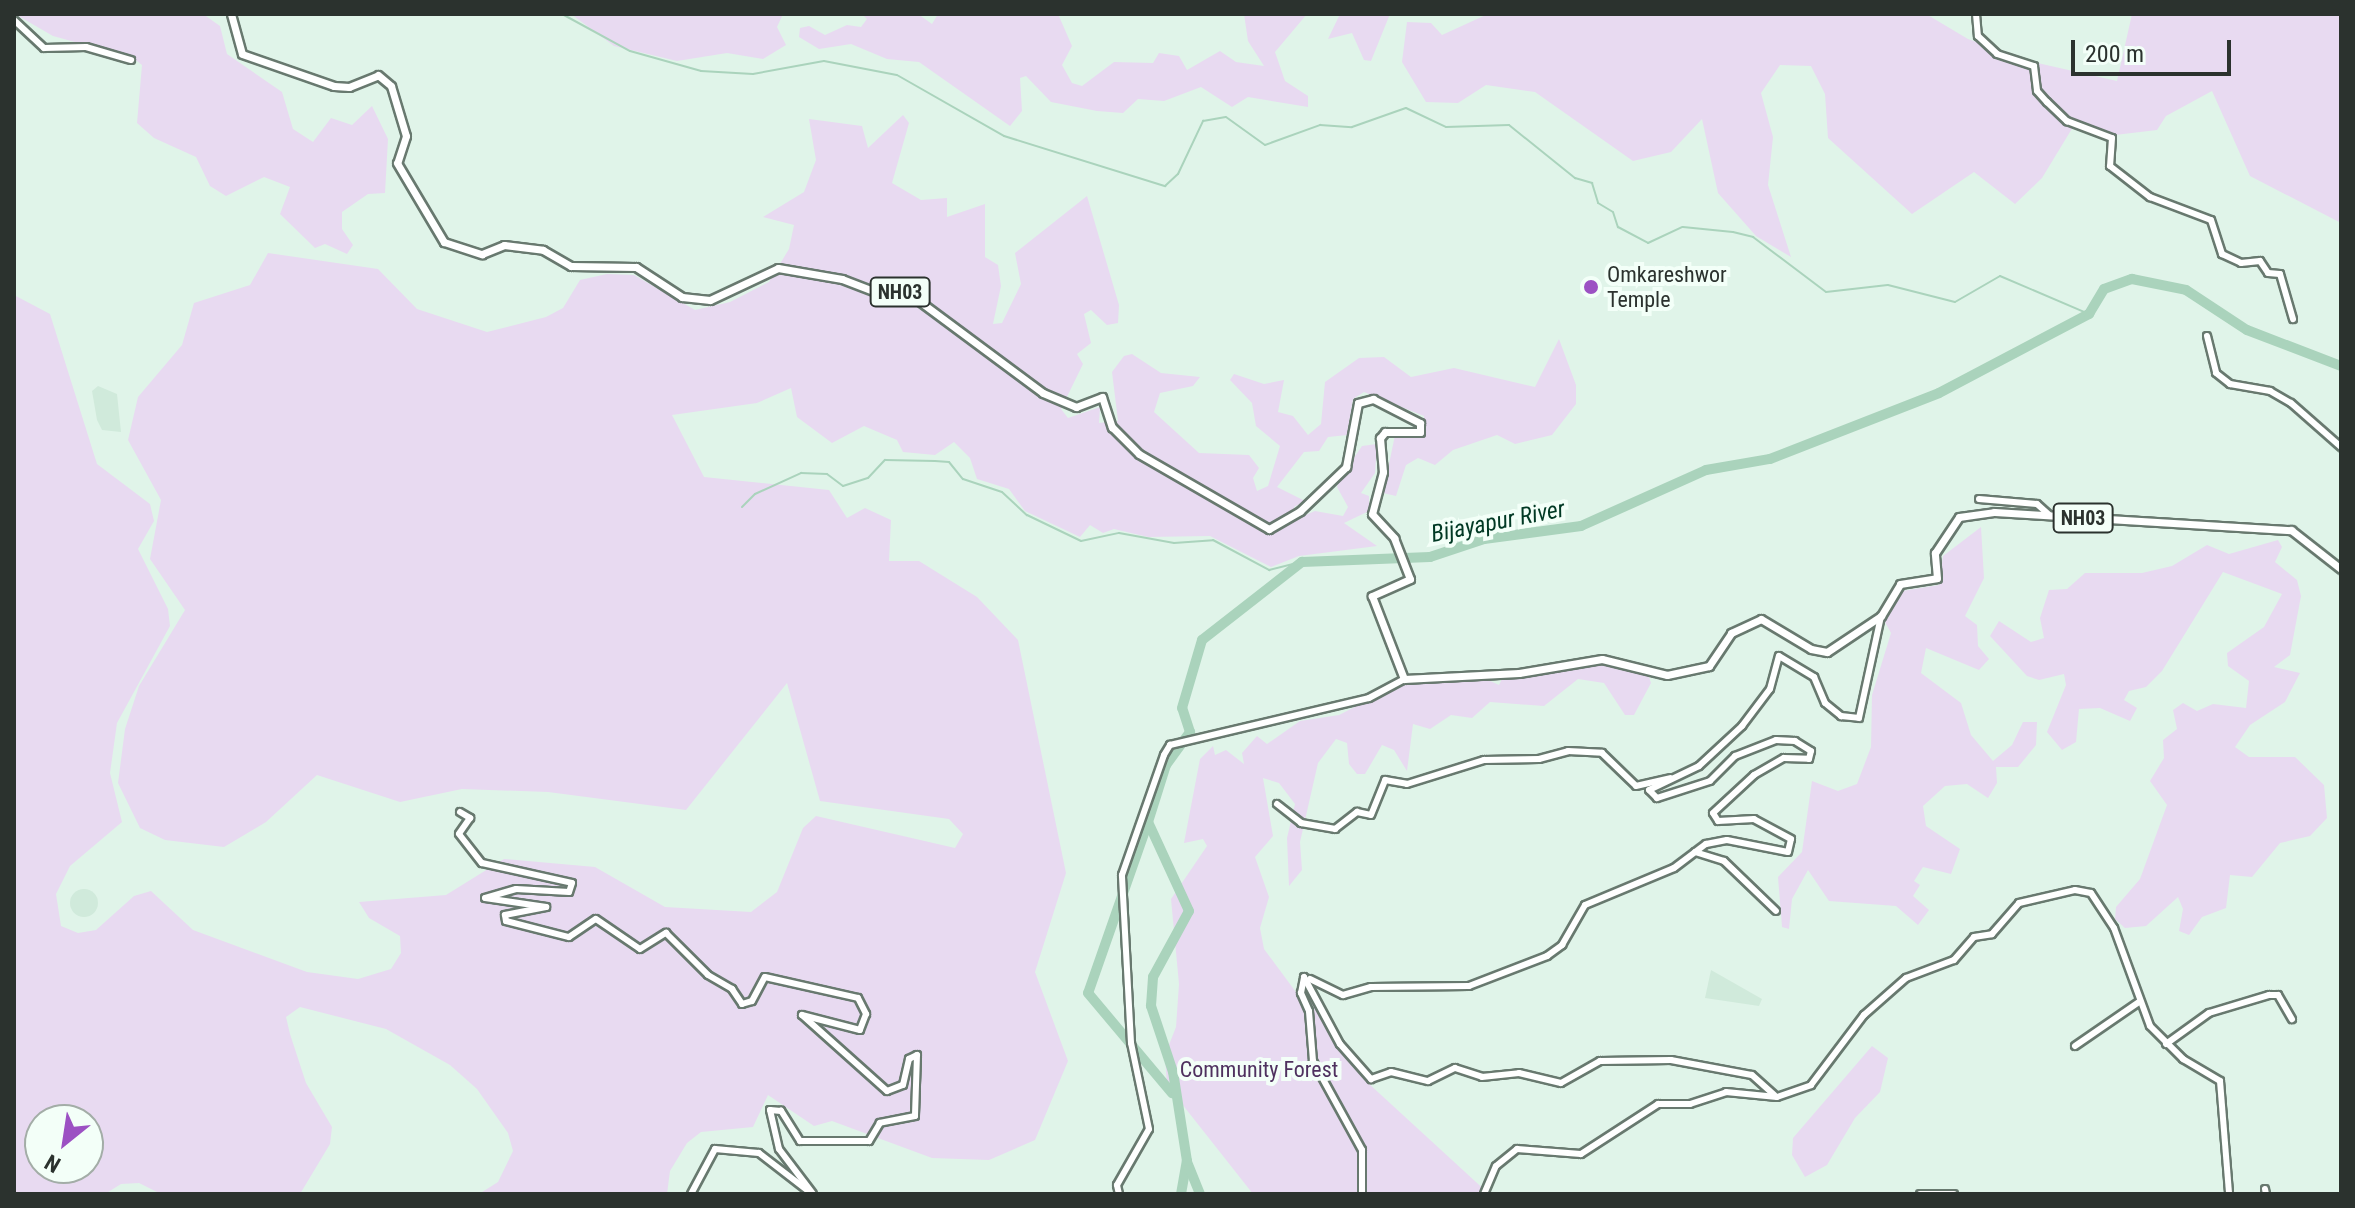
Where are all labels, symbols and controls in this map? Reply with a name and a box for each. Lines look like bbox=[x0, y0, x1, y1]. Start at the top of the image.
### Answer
scale bar bbox=[2075, 24, 2235, 74]
text: 200 m bbox=[2085, 40, 2144, 68]
place label: Omkareshwor Temple bbox=[1607, 261, 1727, 312]
road number: NH03 bbox=[868, 276, 932, 308]
marker: Omkareshwor Temple bbox=[1582, 278, 1600, 296]
water label: Bijayapur River bbox=[1429, 495, 1567, 549]
road number: NH03 bbox=[2051, 502, 2115, 534]
park label: Community Forest bbox=[1180, 1057, 1338, 1083]
north arrow bbox=[24, 1104, 104, 1184]
text: N bbox=[41, 1149, 65, 1178]

